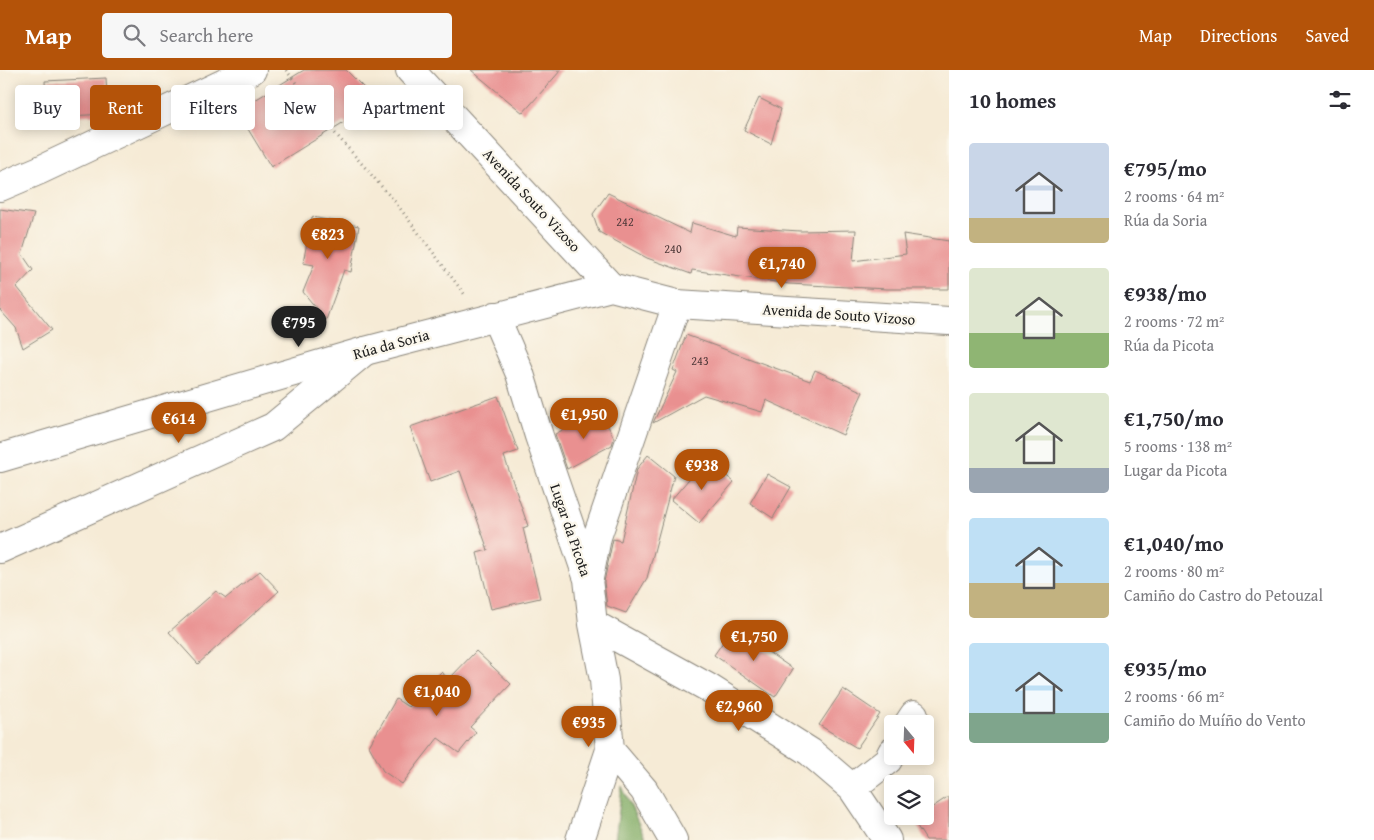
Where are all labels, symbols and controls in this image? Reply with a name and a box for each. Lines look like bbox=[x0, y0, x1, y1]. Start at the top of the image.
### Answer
search box bbox=[102, 13, 452, 58]
text: Map bbox=[25, 18, 72, 53]
icon: search bbox=[120, 21, 148, 49]
text: Search here bbox=[160, 21, 253, 49]
text: Map bbox=[1139, 22, 1172, 49]
text: Directions bbox=[1200, 22, 1277, 49]
text: Saved bbox=[1305, 22, 1349, 49]
chip: Buy bbox=[15, 85, 80, 130]
chip: Rent bbox=[90, 85, 161, 130]
chip: Filters bbox=[171, 85, 255, 130]
chip: New bbox=[265, 85, 334, 130]
chip: Apartment bbox=[344, 85, 463, 130]
text: 10 homes bbox=[969, 85, 1056, 116]
icon: filters bbox=[1326, 86, 1354, 114]
street label: Avenida Souto Vizoso bbox=[478, 144, 586, 257]
text: €795/mo bbox=[1124, 153, 1207, 184]
icon: home bbox=[1009, 163, 1069, 223]
text: 2 rooms · 64 m² bbox=[1124, 184, 1224, 208]
text: Rúa da Soria bbox=[1124, 208, 1207, 232]
house number: 242 bbox=[616, 213, 634, 230]
pin: €823 bbox=[298, 218, 358, 260]
text: €823 bbox=[311, 222, 345, 246]
house number: 240 bbox=[664, 240, 682, 257]
pin: €1,740 bbox=[741, 246, 823, 289]
text: €1,740 bbox=[759, 251, 805, 275]
text: €938/mo bbox=[1124, 278, 1207, 309]
icon: home bbox=[1009, 288, 1069, 348]
street label: Avenida de Souto Vizoso bbox=[762, 298, 916, 330]
pin: €795 bbox=[269, 306, 329, 348]
text: 2 rooms · 72 m² bbox=[1124, 309, 1224, 333]
text: €795 bbox=[282, 310, 316, 334]
street label: Rúa da Soria bbox=[351, 324, 431, 364]
text: Rúa da Picota bbox=[1124, 333, 1214, 357]
house number: 243 bbox=[691, 352, 709, 369]
pin: €1,950 bbox=[543, 398, 625, 440]
pin: €614 bbox=[149, 402, 209, 444]
text: €1,950 bbox=[561, 402, 607, 426]
text: €1,750/mo bbox=[1124, 403, 1224, 434]
text: €614 bbox=[162, 406, 196, 430]
icon: home bbox=[1009, 413, 1069, 473]
text: 5 rooms · 138 m² bbox=[1124, 434, 1232, 458]
pin: €938 bbox=[672, 448, 732, 491]
text: €938 bbox=[685, 453, 719, 477]
text: Lugar da Picota bbox=[1124, 458, 1227, 482]
street label: Lugar da Picota bbox=[545, 481, 597, 579]
text: €1,040/mo bbox=[1124, 528, 1224, 559]
icon: home bbox=[1009, 538, 1069, 598]
text: 2 rooms · 80 m² bbox=[1124, 559, 1224, 583]
text: Camiño do Castro do Petouzal bbox=[1124, 583, 1323, 607]
pin: €1,750 bbox=[713, 620, 795, 662]
text: €1,750 bbox=[731, 624, 777, 648]
text: €935/mo bbox=[1124, 653, 1207, 684]
icon: home bbox=[1009, 663, 1069, 723]
pin: €1,040 bbox=[396, 674, 478, 717]
text: €1,040 bbox=[414, 679, 460, 703]
text: 2 rooms · 66 m² bbox=[1124, 684, 1224, 708]
pin: €2,960 bbox=[698, 690, 780, 732]
text: €2,960 bbox=[716, 694, 762, 718]
pin: €935 bbox=[559, 706, 619, 748]
text: Camiño do Muíño do Vento bbox=[1124, 708, 1306, 732]
text: €935 bbox=[572, 710, 606, 734]
north arrow bbox=[884, 715, 934, 765]
map controls bbox=[884, 715, 934, 825]
button: layers bbox=[884, 775, 934, 825]

